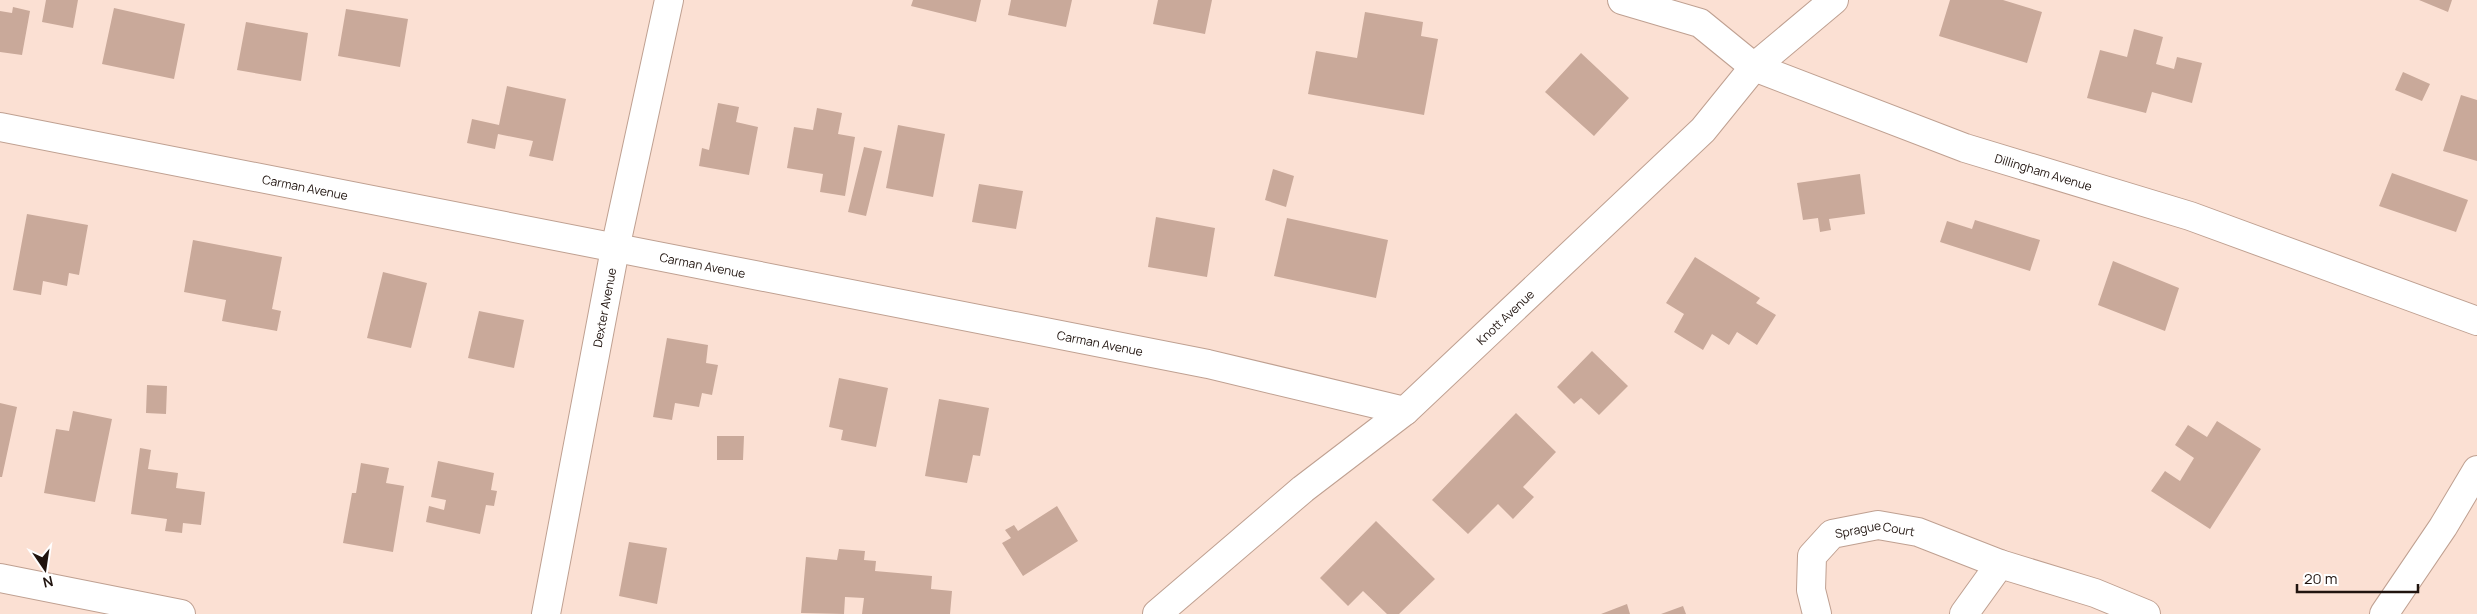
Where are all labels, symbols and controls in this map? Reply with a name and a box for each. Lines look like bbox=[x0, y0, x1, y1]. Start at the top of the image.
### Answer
street label: Dillingham Avenue bbox=[1993, 149, 2094, 194]
street label: Carman Avenue bbox=[261, 170, 350, 204]
street label: Carman Avenue bbox=[658, 248, 747, 282]
street label: Dexter Avenue bbox=[588, 266, 620, 349]
street label: Knott Avenue bbox=[1472, 285, 1538, 348]
street label: Carman Avenue bbox=[1056, 326, 1144, 360]
street label: Sprague Court bbox=[1833, 516, 1916, 542]
north arrow bbox=[20, 544, 70, 594]
scale bar bbox=[2297, 562, 2418, 594]
text: 20 m bbox=[2304, 568, 2337, 589]
text: N bbox=[41, 572, 55, 593]

